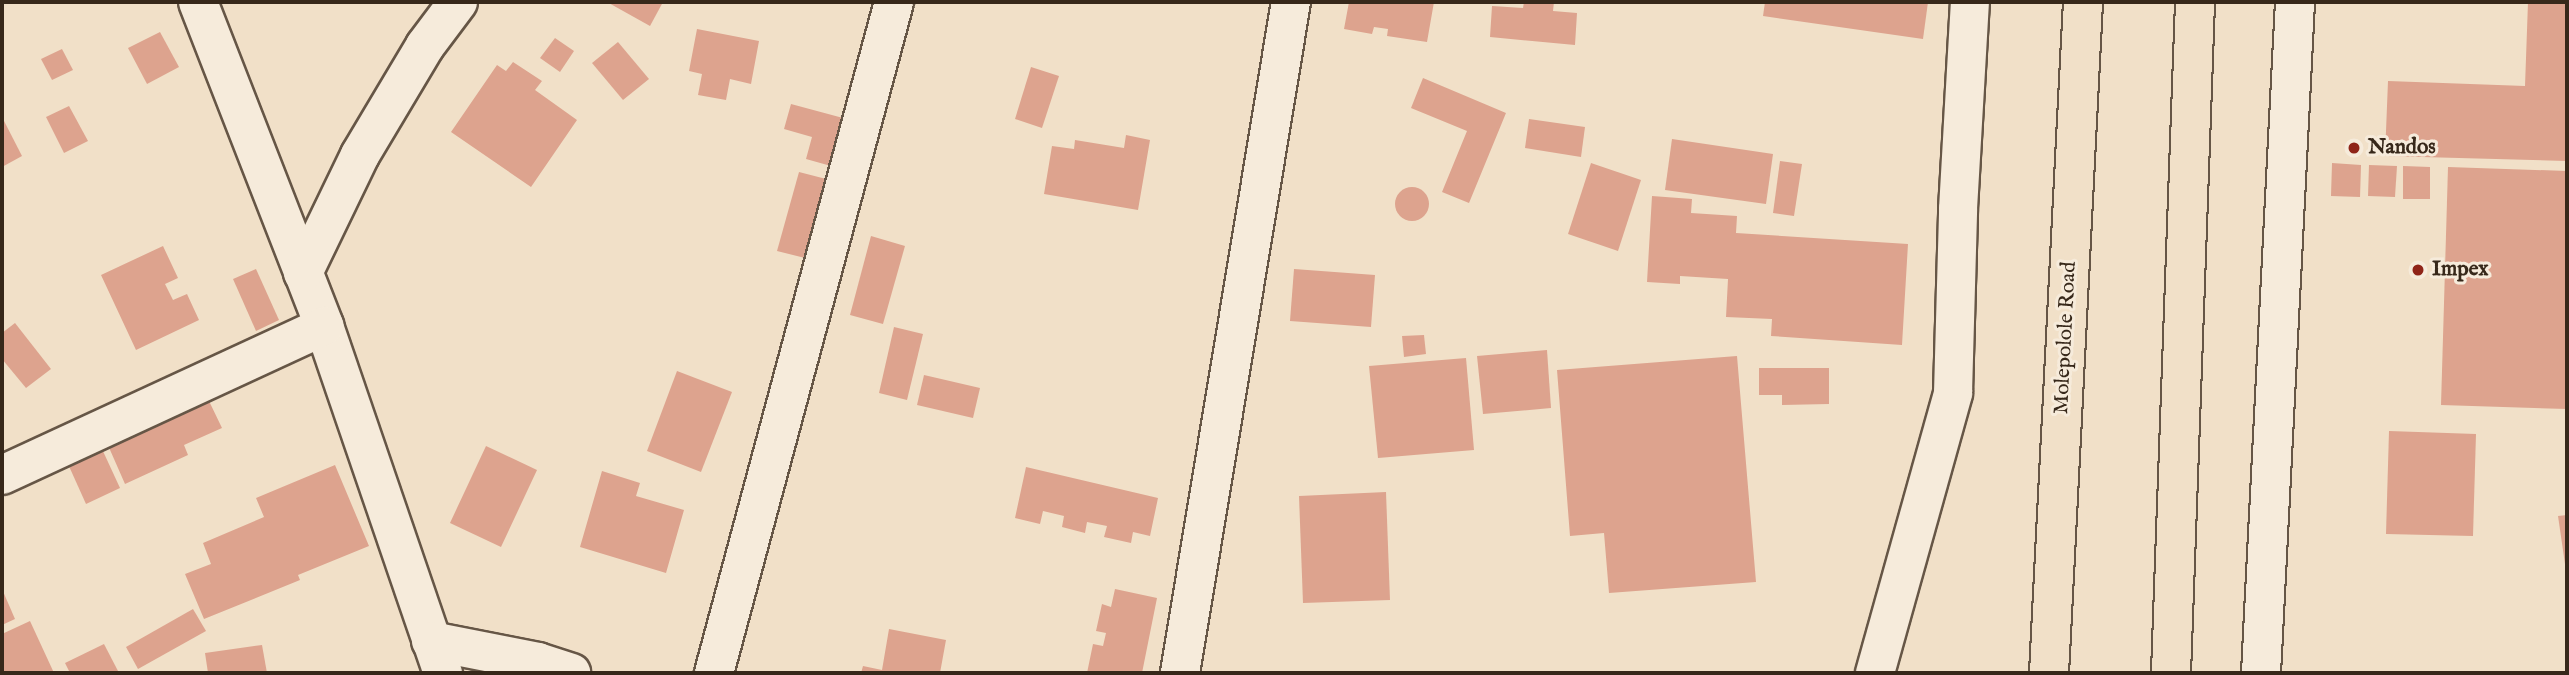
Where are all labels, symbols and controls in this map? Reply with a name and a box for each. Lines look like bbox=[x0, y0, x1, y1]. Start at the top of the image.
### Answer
place label: Nandos bbox=[2368, 135, 2436, 161]
marker: Nandos bbox=[2346, 140, 2362, 156]
place label: Impex bbox=[2432, 257, 2488, 283]
street label: Molepolole Road bbox=[2049, 261, 2083, 415]
marker: Impex bbox=[2410, 262, 2426, 278]

